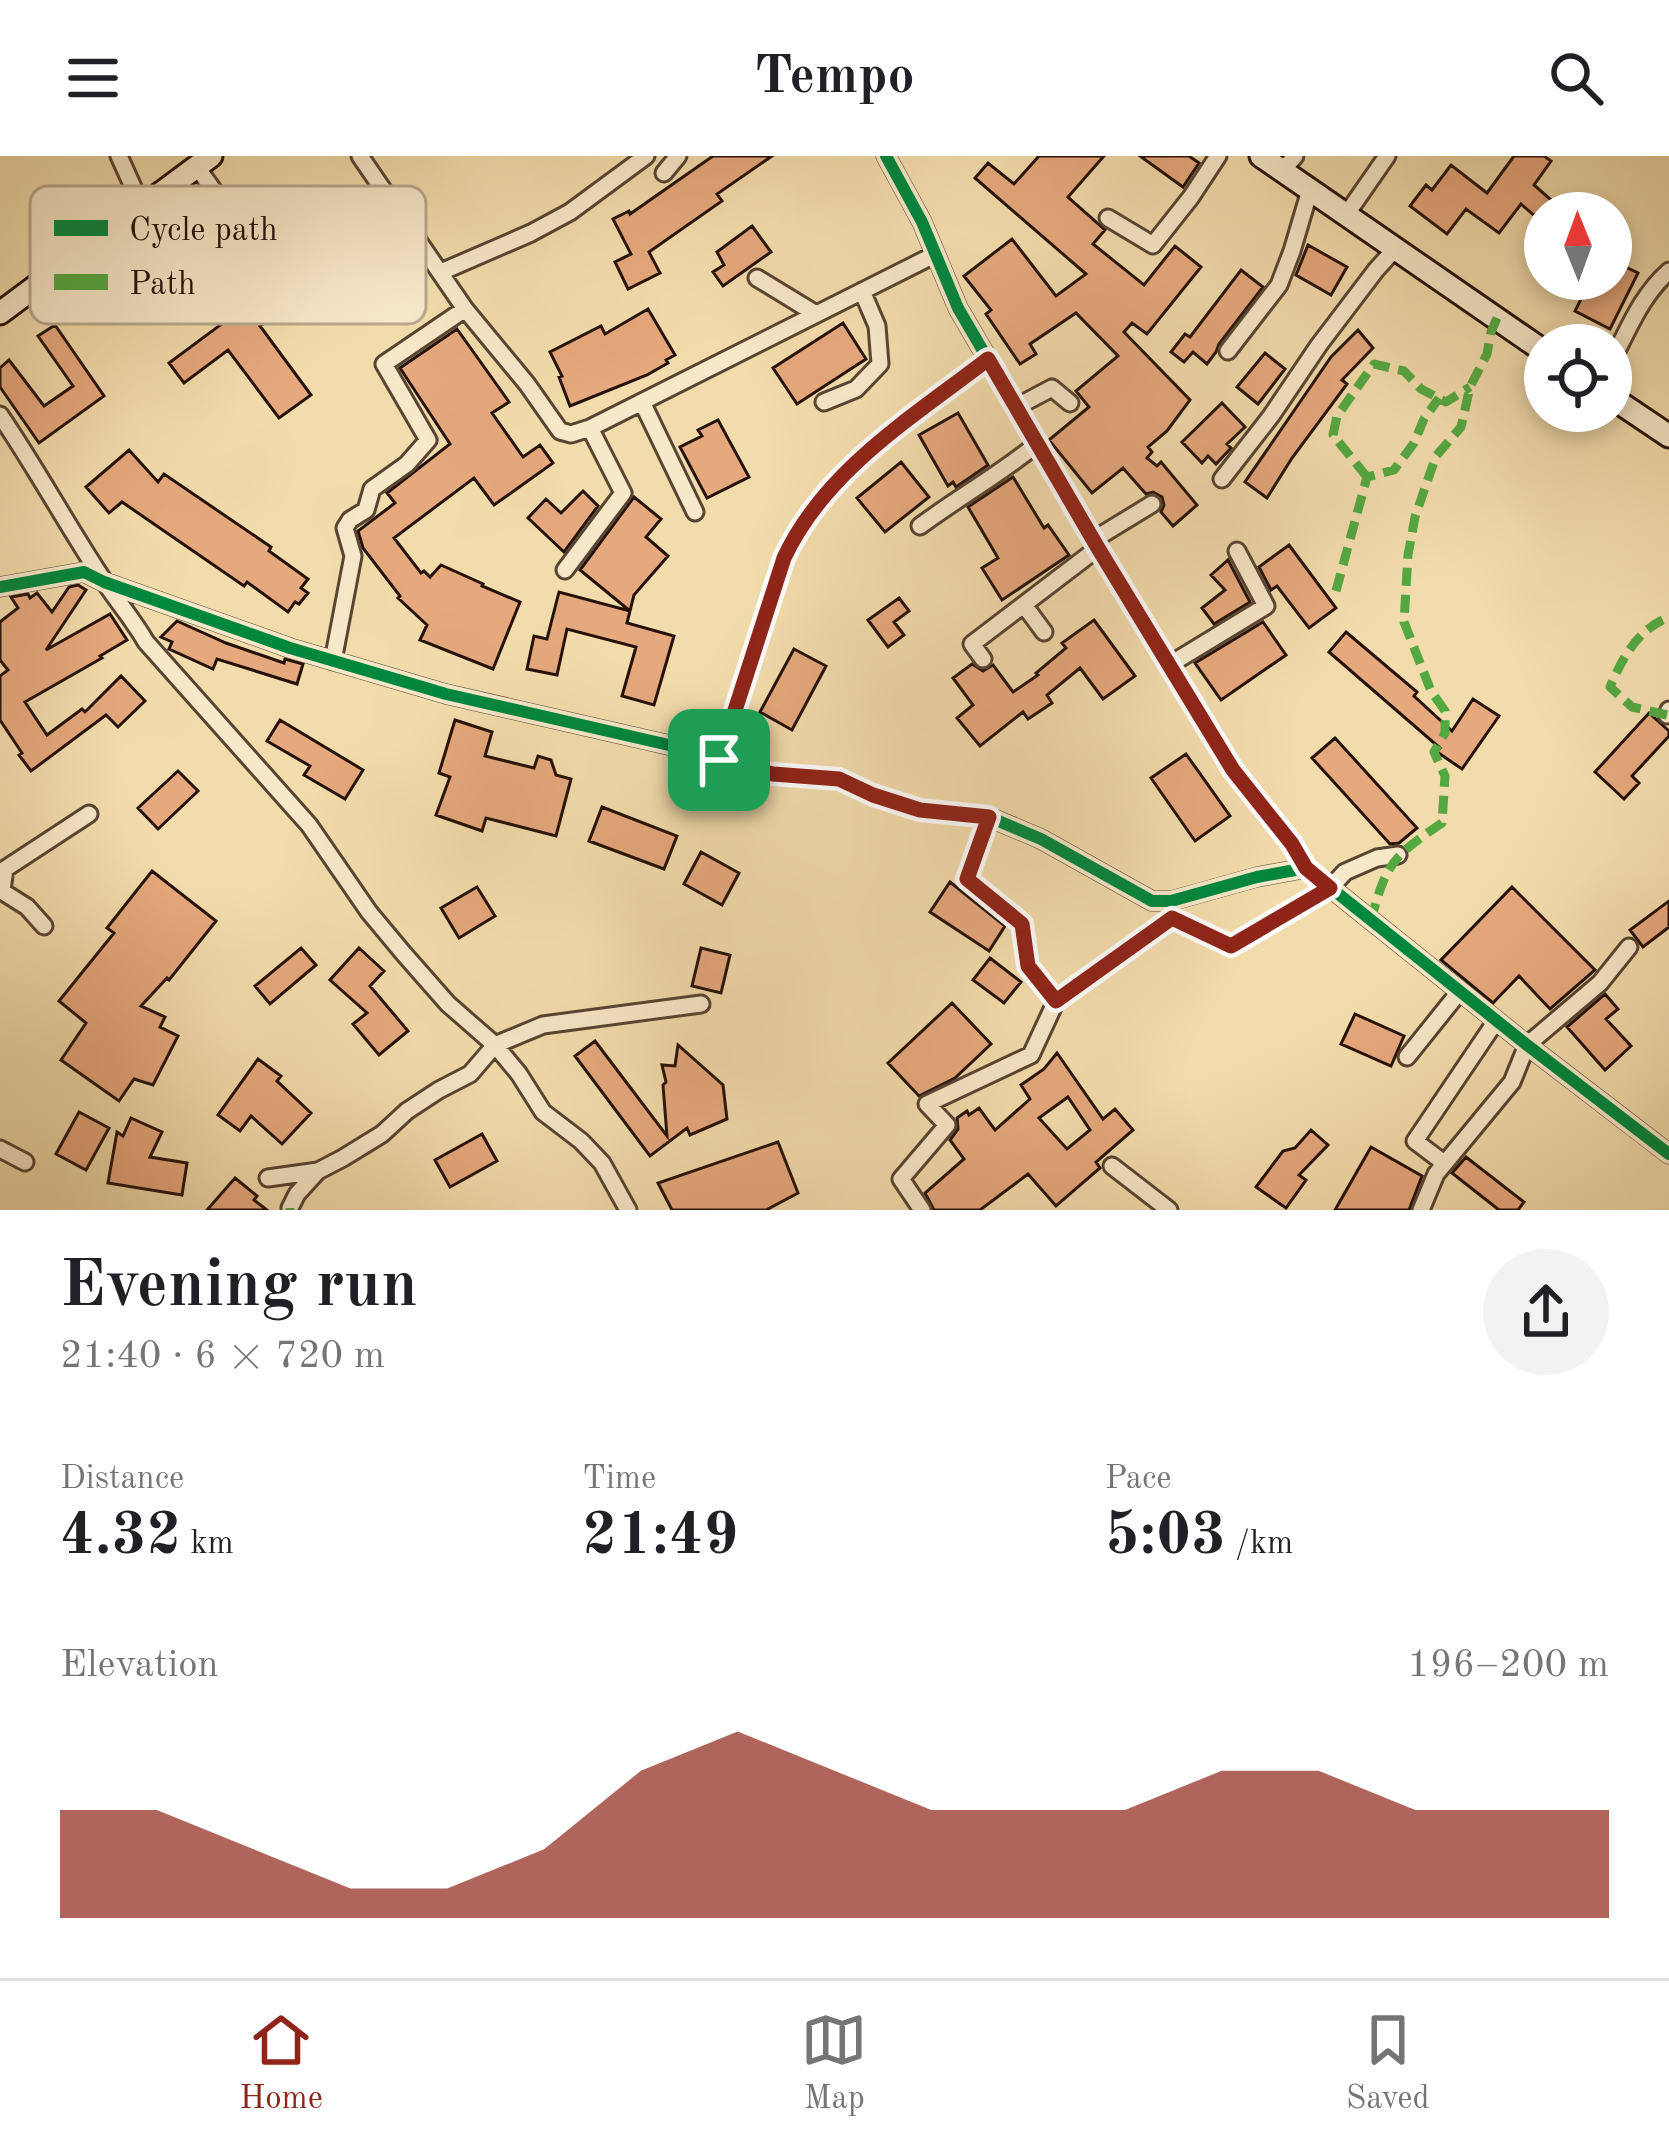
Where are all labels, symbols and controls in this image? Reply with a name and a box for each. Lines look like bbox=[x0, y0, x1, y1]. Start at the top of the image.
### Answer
icon: menu bbox=[60, 45, 126, 111]
icon: search bbox=[1543, 45, 1609, 111]
text: Tempo bbox=[754, 51, 915, 105]
legend bbox=[30, 186, 426, 324]
north arrow bbox=[1524, 192, 1632, 300]
map controls bbox=[1524, 192, 1632, 432]
text: Cycle path bbox=[129, 215, 278, 248]
text: Path bbox=[129, 269, 196, 302]
button: locate bbox=[1524, 324, 1632, 432]
pin bbox=[668, 709, 770, 811]
icon: arrive bbox=[686, 727, 752, 793]
button: share bbox=[1483, 1249, 1609, 1375]
text: Evening run bbox=[60, 1255, 418, 1321]
text: 21:40 · 6 × 720 m bbox=[60, 1337, 385, 1376]
text: Distance bbox=[60, 1463, 184, 1496]
text: Time bbox=[582, 1463, 656, 1496]
text: Pace bbox=[1105, 1463, 1172, 1496]
text: 4.32 bbox=[60, 1507, 181, 1567]
text: 21:49 bbox=[582, 1507, 738, 1567]
text: 5:03 bbox=[1105, 1507, 1226, 1567]
text: km bbox=[181, 1528, 234, 1561]
text: /km bbox=[1226, 1528, 1293, 1561]
text: Elevation bbox=[60, 1646, 219, 1685]
text: 196–200 m bbox=[1407, 1646, 1609, 1685]
tab: Home bbox=[239, 2007, 323, 2120]
tab: Map bbox=[801, 2007, 867, 2120]
tab: Saved bbox=[1346, 2007, 1430, 2120]

